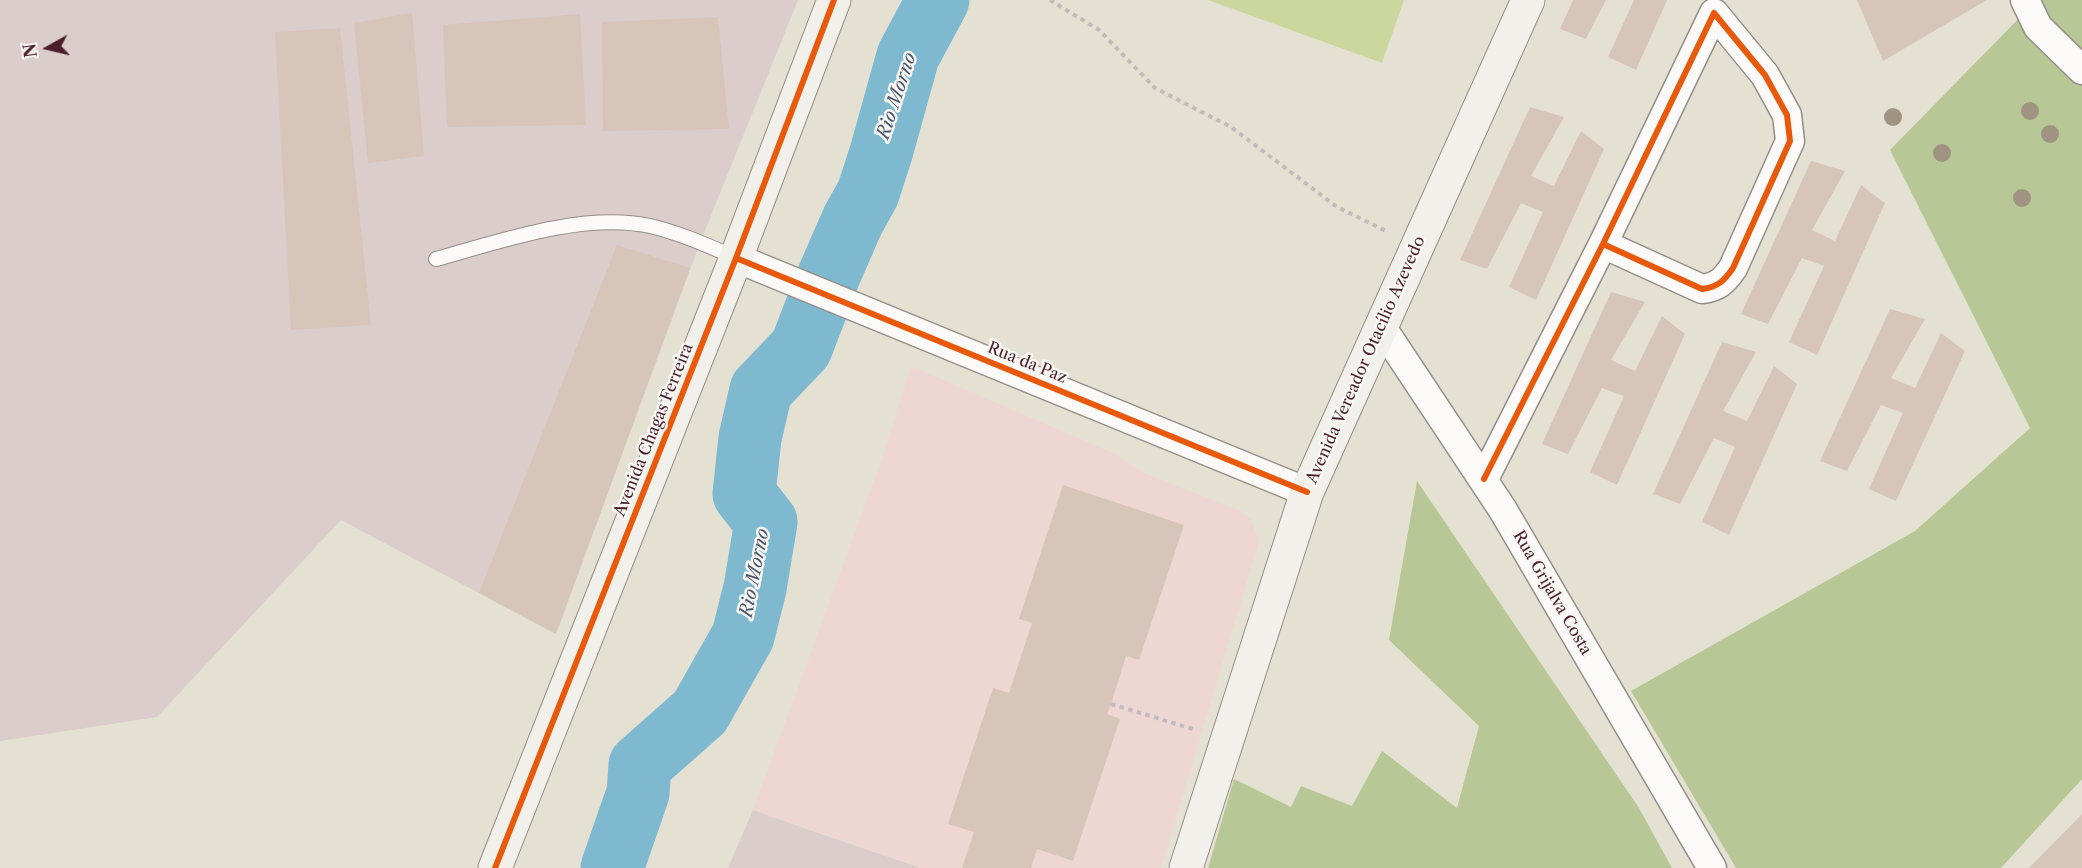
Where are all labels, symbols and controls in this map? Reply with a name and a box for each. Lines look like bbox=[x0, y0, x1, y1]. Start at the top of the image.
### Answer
north arrow bbox=[18, 18, 78, 78]
text: N bbox=[19, 42, 41, 59]
water label: Rio Morno bbox=[873, 50, 921, 142]
street label: Avenida Vereador Otacílio Azevedo bbox=[1303, 233, 1429, 487]
street label: Rua da Paz bbox=[985, 338, 1069, 388]
street label: Avenida Chagas Ferreira bbox=[610, 341, 698, 519]
water label: Rio Morno bbox=[736, 527, 774, 619]
street label: Rua Grijalva Costa bbox=[1509, 527, 1595, 659]

